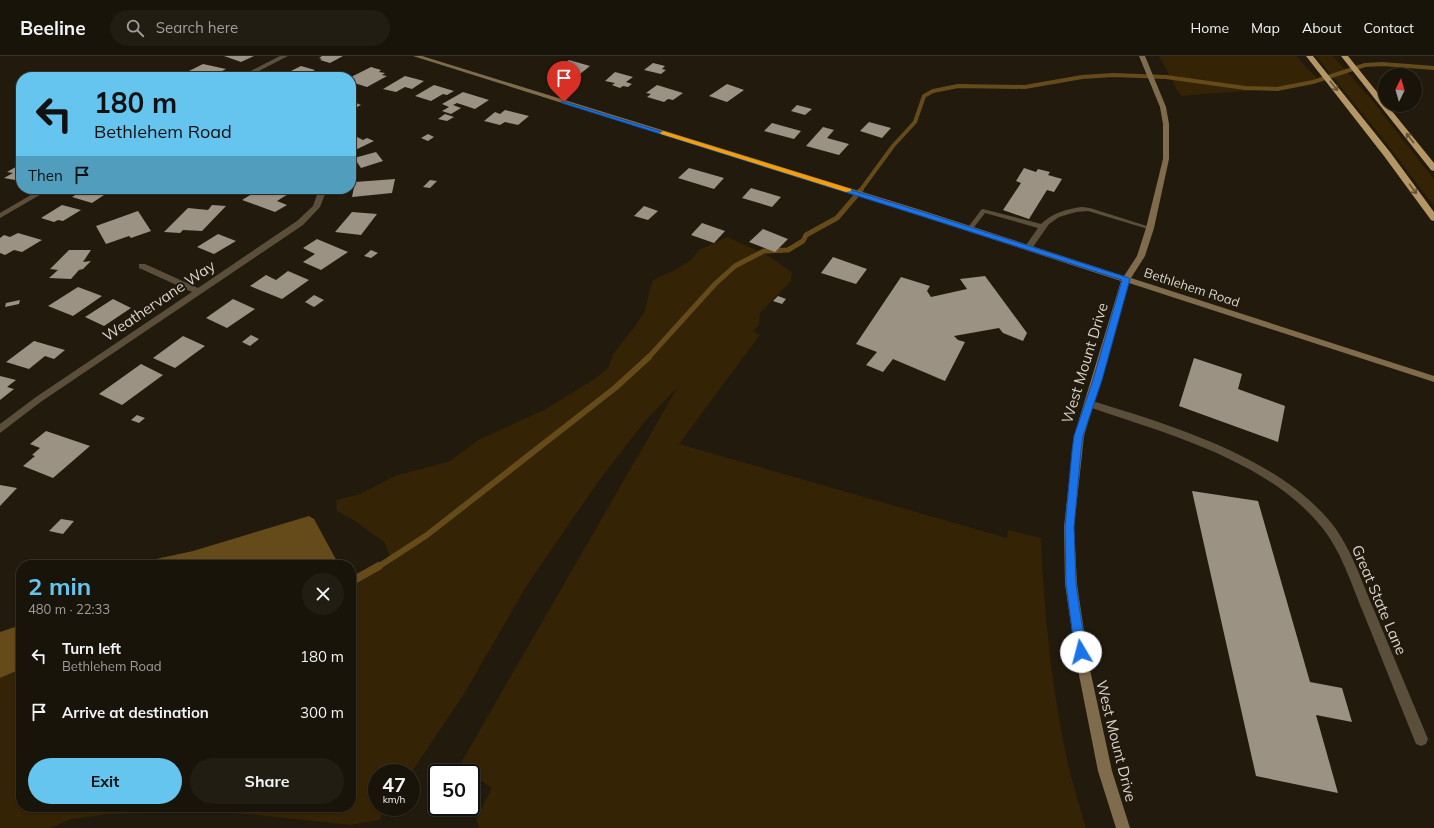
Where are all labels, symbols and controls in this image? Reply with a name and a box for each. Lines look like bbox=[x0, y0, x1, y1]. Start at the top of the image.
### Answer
search box bbox=[110, 10, 390, 46]
text: Beeline bbox=[20, 16, 86, 40]
icon: search bbox=[124, 17, 146, 39]
text: Search here bbox=[156, 18, 238, 37]
text: Home bbox=[1190, 19, 1229, 37]
text: Map bbox=[1251, 19, 1280, 37]
text: About bbox=[1302, 19, 1342, 37]
text: Contact bbox=[1364, 19, 1414, 37]
pin bbox=[547, 61, 581, 102]
icon: arrive bbox=[553, 67, 575, 89]
north arrow bbox=[1378, 68, 1422, 112]
map controls bbox=[1378, 68, 1422, 112]
one-way arrow bbox=[1329, 81, 1338, 92]
text: 180 m bbox=[94, 85, 177, 120]
icon: left bbox=[28, 88, 80, 140]
text: Bethlehem Road bbox=[94, 120, 232, 143]
one-way arrow bbox=[1405, 132, 1414, 143]
icon: arrive bbox=[71, 164, 93, 186]
text: Then bbox=[28, 166, 63, 185]
one-way arrow bbox=[1409, 184, 1417, 195]
street label: Weathervane Way bbox=[99, 256, 219, 345]
street label: Bethlehem Road bbox=[1142, 264, 1242, 310]
street label: West Mount Drive bbox=[1057, 300, 1112, 425]
street label: Great State Lane bbox=[1348, 542, 1411, 658]
text: 2 min bbox=[28, 571, 91, 601]
button: close bbox=[302, 573, 344, 615]
text: 480 m · 22:33 bbox=[28, 601, 110, 617]
position arrow bbox=[1060, 631, 1102, 673]
text: Turn left bbox=[62, 639, 121, 658]
icon: left bbox=[28, 645, 50, 667]
text: 180 m bbox=[300, 647, 344, 666]
text: Bethlehem Road bbox=[62, 658, 162, 674]
street label: West Mount Drive bbox=[1092, 678, 1141, 804]
icon: arrive bbox=[28, 701, 50, 723]
text: Arrive at destination bbox=[62, 703, 209, 722]
text: 300 m bbox=[300, 703, 344, 722]
button: Exit bbox=[28, 758, 182, 804]
button: Share bbox=[190, 758, 344, 804]
speed limit sign: 50 bbox=[428, 764, 480, 816]
text: 47 bbox=[382, 772, 406, 797]
text: km/h bbox=[383, 793, 405, 806]

